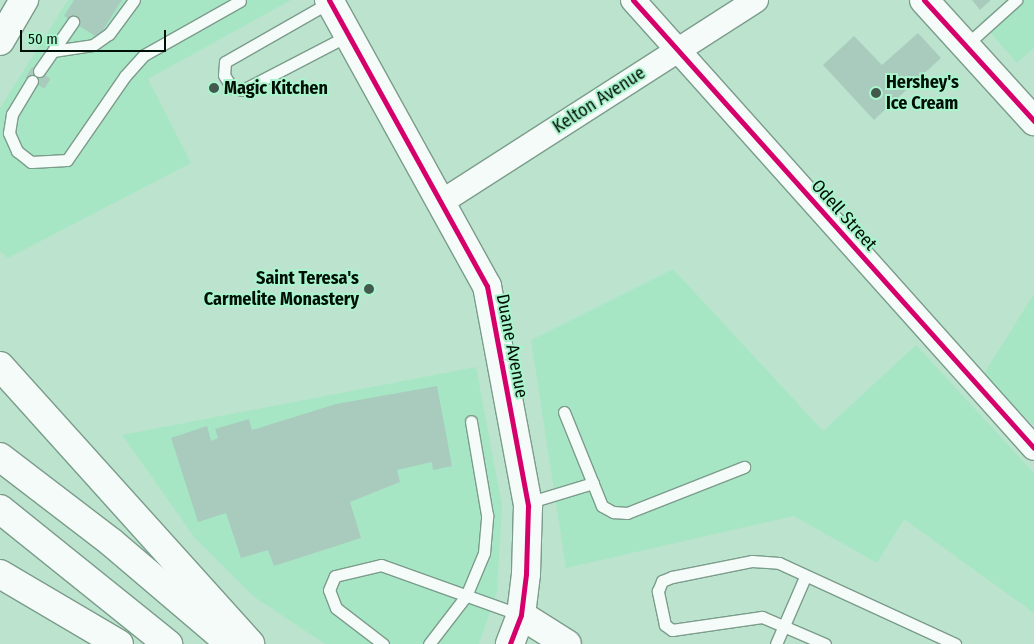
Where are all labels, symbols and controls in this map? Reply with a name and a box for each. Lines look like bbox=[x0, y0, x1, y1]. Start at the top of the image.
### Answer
scale bar bbox=[22, 20, 169, 52]
text: 50 m bbox=[28, 30, 58, 48]
street label: Kelton Avenue bbox=[549, 62, 649, 138]
place label: Hershey's Ice Cream bbox=[886, 72, 959, 115]
place label: Magic Kitchen bbox=[224, 77, 328, 99]
marker: Magic Kitchen bbox=[208, 82, 220, 94]
marker: Hershey's Ice Cream bbox=[870, 87, 882, 99]
street label: Odell Street bbox=[807, 175, 881, 255]
place label: Saint Teresa's Carmelite Monastery bbox=[204, 268, 359, 310]
marker: Saint Teresa's Carmelite Monastery bbox=[363, 283, 375, 295]
street label: Duane Avenue bbox=[491, 292, 533, 400]

